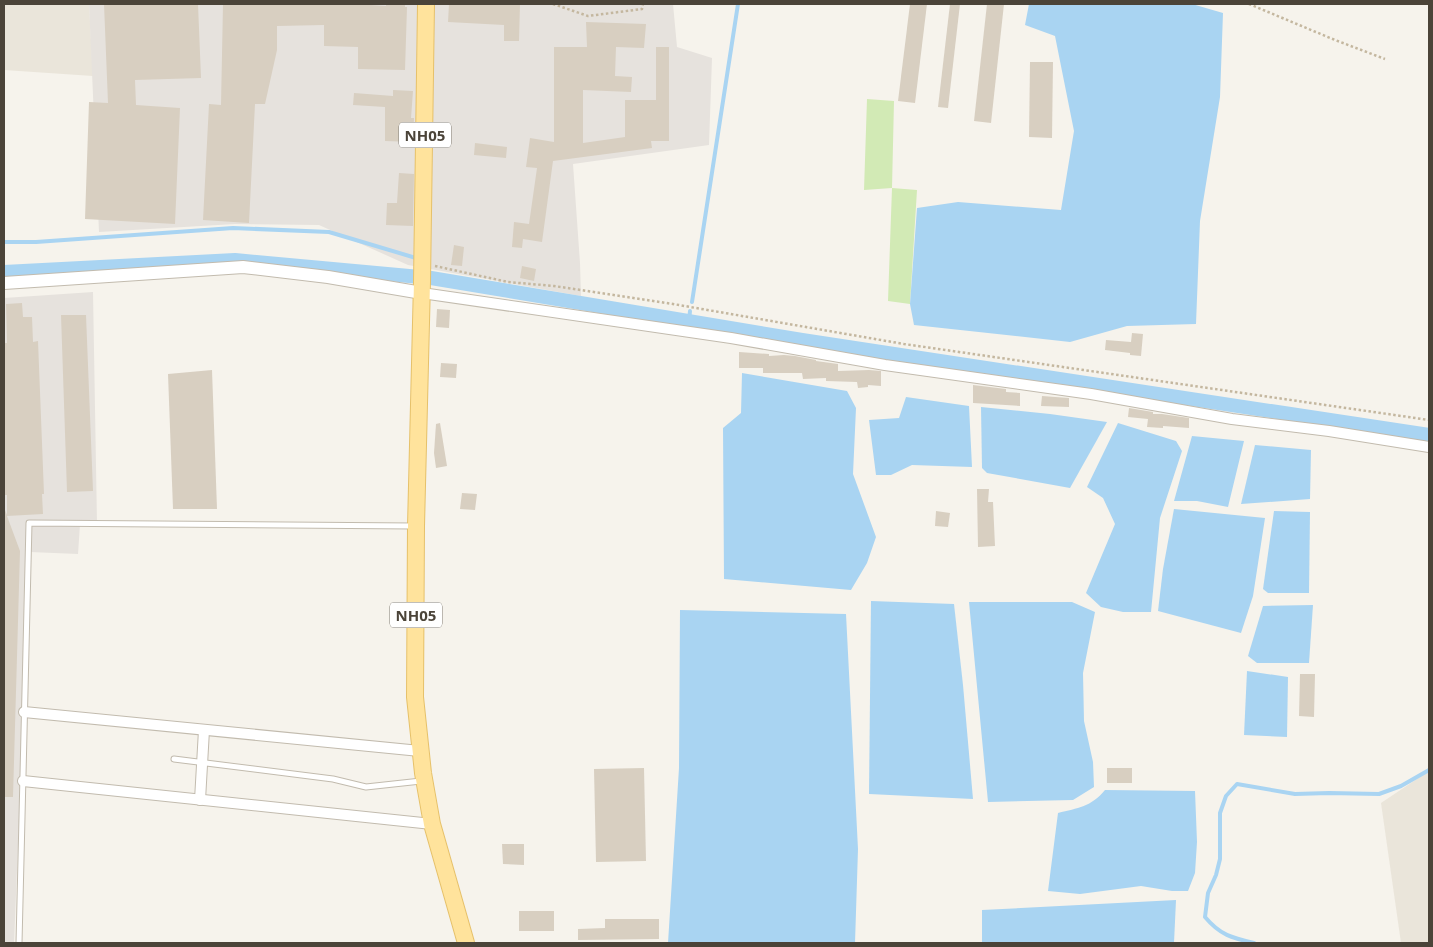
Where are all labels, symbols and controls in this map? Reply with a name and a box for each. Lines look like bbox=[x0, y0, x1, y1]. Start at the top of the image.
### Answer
road number: NH05 bbox=[399, 122, 451, 148]
road number: NH05 bbox=[390, 602, 442, 628]

